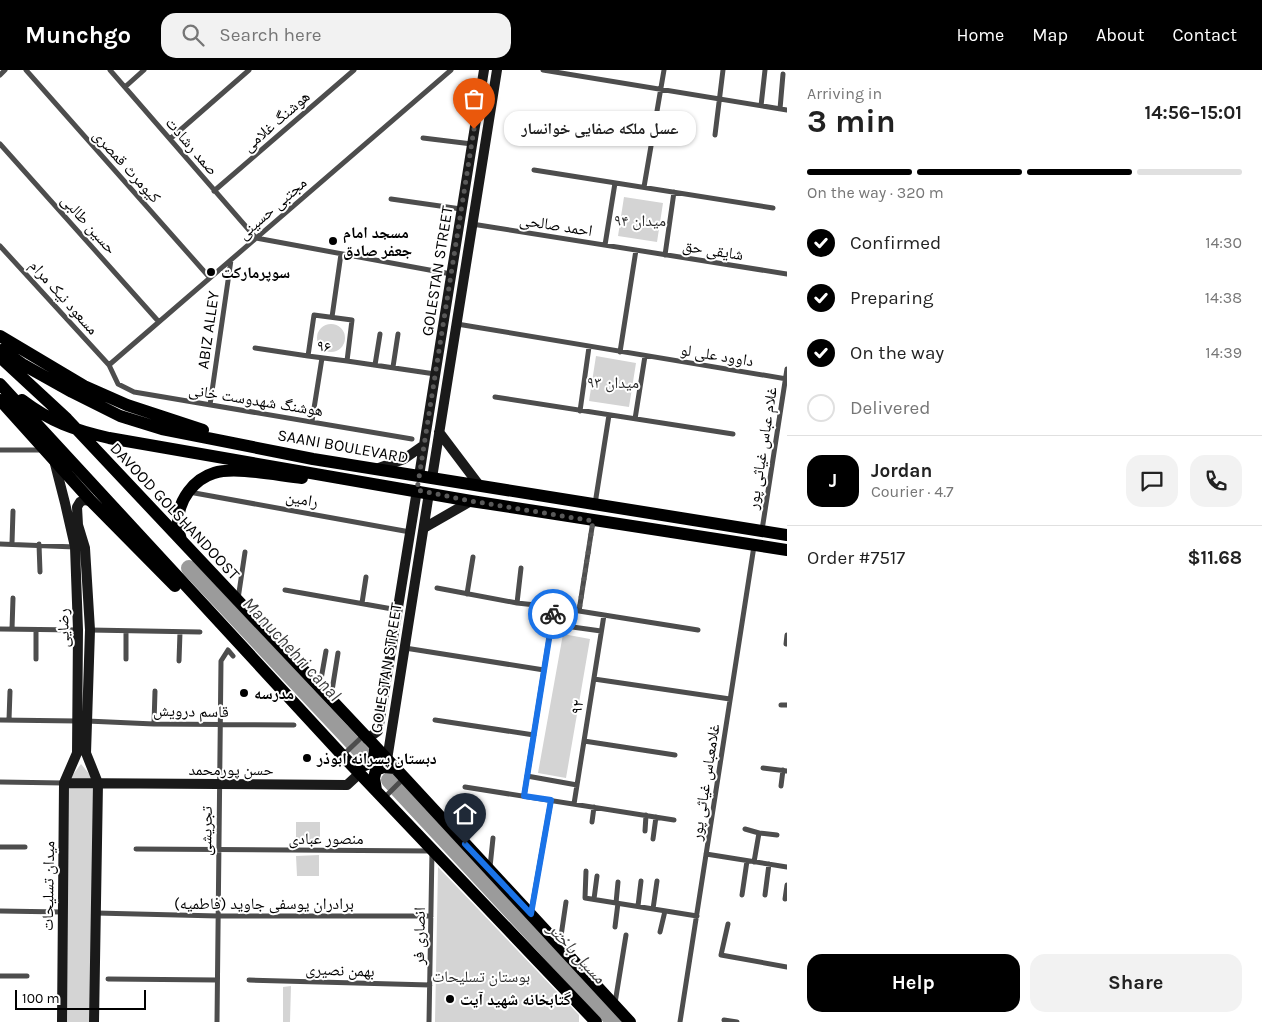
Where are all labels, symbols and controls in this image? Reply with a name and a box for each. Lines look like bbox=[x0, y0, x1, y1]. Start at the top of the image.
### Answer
search box bbox=[161, 13, 511, 58]
text: Munchgo bbox=[25, 21, 131, 49]
icon: search bbox=[179, 21, 207, 49]
text: Search here bbox=[219, 24, 321, 46]
text: Home bbox=[956, 24, 1004, 46]
text: Map bbox=[1032, 24, 1068, 46]
text: About bbox=[1096, 24, 1145, 46]
text: Contact bbox=[1173, 24, 1237, 46]
pin bbox=[453, 78, 495, 129]
text: Arriving in bbox=[807, 84, 882, 103]
icon: bag bbox=[460, 85, 488, 113]
street label: هوشنگ غلامی bbox=[238, 87, 314, 156]
text: 14:56–15:01 bbox=[1144, 102, 1242, 124]
text: 3 min bbox=[807, 103, 896, 140]
callout: عسل ملکه صفایی خوانسار bbox=[504, 112, 696, 146]
street label: صمد رشادت bbox=[162, 113, 222, 179]
text: عسل ملکه صفایی خوانسار bbox=[521, 119, 679, 138]
street label: کیومرث قمصری bbox=[88, 125, 165, 207]
street label: مجتبی حسینی bbox=[234, 173, 311, 244]
text: On the way · 320 m bbox=[807, 183, 944, 202]
street label: حسین طالبی bbox=[57, 190, 121, 258]
street label: GOLESTAN STREET bbox=[417, 205, 457, 337]
street label: احمد صالحی bbox=[518, 210, 594, 241]
park label: میدان ۹۴ bbox=[614, 211, 666, 231]
place label: مسجد امام جعفر صادق bbox=[343, 223, 412, 260]
icon: check bbox=[807, 229, 835, 257]
text: Confirmed bbox=[850, 232, 941, 254]
text: 14:30 bbox=[1205, 233, 1242, 252]
marker: مسجد امام جعفر صادق bbox=[327, 235, 339, 247]
street label: شایقی حق bbox=[681, 236, 745, 265]
street label: مسعود نیک مرام bbox=[25, 256, 103, 339]
place label: سوپرمارکت bbox=[221, 263, 290, 282]
marker: سوپرمارکت bbox=[205, 266, 217, 278]
icon: check bbox=[807, 284, 835, 312]
text: Preparing bbox=[850, 287, 933, 309]
text: 14:38 bbox=[1205, 288, 1242, 307]
street label: ABIZ ALLEY bbox=[193, 289, 223, 370]
street label: ۹۶ bbox=[316, 336, 332, 356]
icon: check bbox=[807, 339, 835, 367]
street label: داوود علی لو bbox=[679, 340, 755, 371]
text: On the way bbox=[850, 342, 944, 364]
text: 14:39 bbox=[1205, 343, 1242, 362]
park label: میدان ۹۳ bbox=[587, 373, 639, 393]
street label: هوشنگ شهدوست خانی bbox=[187, 380, 325, 421]
street label: غلام عباس غیاثی ‌پور bbox=[743, 385, 782, 512]
text: Delivered bbox=[850, 397, 930, 419]
street label: SAANI BOULEVARD bbox=[276, 425, 410, 467]
street label: DAVOOD GOLSHANDOOST bbox=[106, 438, 244, 584]
button: chat bbox=[1126, 455, 1178, 507]
button: phone bbox=[1190, 455, 1242, 507]
text: Jordan bbox=[871, 460, 932, 482]
text: J bbox=[829, 470, 837, 492]
text: Courier · 4.7 bbox=[871, 482, 954, 501]
street label: رامین bbox=[284, 487, 320, 512]
text: Order #7517 bbox=[807, 547, 905, 569]
text: $11.68 bbox=[1187, 547, 1242, 569]
courier bbox=[528, 589, 578, 639]
water label: Manuchehri canal bbox=[238, 592, 346, 706]
icon: bike bbox=[539, 600, 567, 628]
street label: GOLESTAN STREET bbox=[366, 602, 406, 734]
street label: رضایی bbox=[53, 608, 74, 648]
place label: مدرسه bbox=[254, 684, 294, 703]
marker: مدرسه bbox=[238, 687, 250, 699]
street label: ۹۲ bbox=[566, 698, 588, 716]
street label: قاسم درویش bbox=[153, 701, 229, 722]
street label: غلامعباس غیاثی پور bbox=[686, 722, 725, 843]
place label: دبستان پسرانه ابوذر bbox=[316, 749, 437, 768]
marker: دبستان پسرانه ابوذر bbox=[301, 752, 313, 764]
street label: حسن پورمحمد bbox=[188, 760, 274, 780]
pin bbox=[444, 793, 486, 844]
icon: home bbox=[451, 800, 479, 828]
street label: تجریشی bbox=[196, 806, 217, 856]
street label: منصور عبادی bbox=[288, 829, 364, 849]
street label: میدان تسلیحات bbox=[38, 841, 59, 931]
street label: برادران یوسفی جاوید (فاطمیه) bbox=[174, 894, 354, 914]
street label: انصاری فر bbox=[409, 907, 430, 966]
water label: مسیل باختر bbox=[542, 916, 611, 989]
button: Help bbox=[807, 954, 1020, 1012]
button: Share bbox=[1030, 954, 1242, 1012]
street label: بهمن نصیری bbox=[305, 959, 375, 982]
park label: بوستان تسلیحات bbox=[432, 967, 530, 987]
scale bar bbox=[15, 987, 146, 1010]
text: 100 m bbox=[22, 990, 60, 1007]
place label: گتابخانه شهید آیت bbox=[460, 990, 571, 1009]
marker: گتابخانه شهید آیت bbox=[444, 993, 456, 1005]

